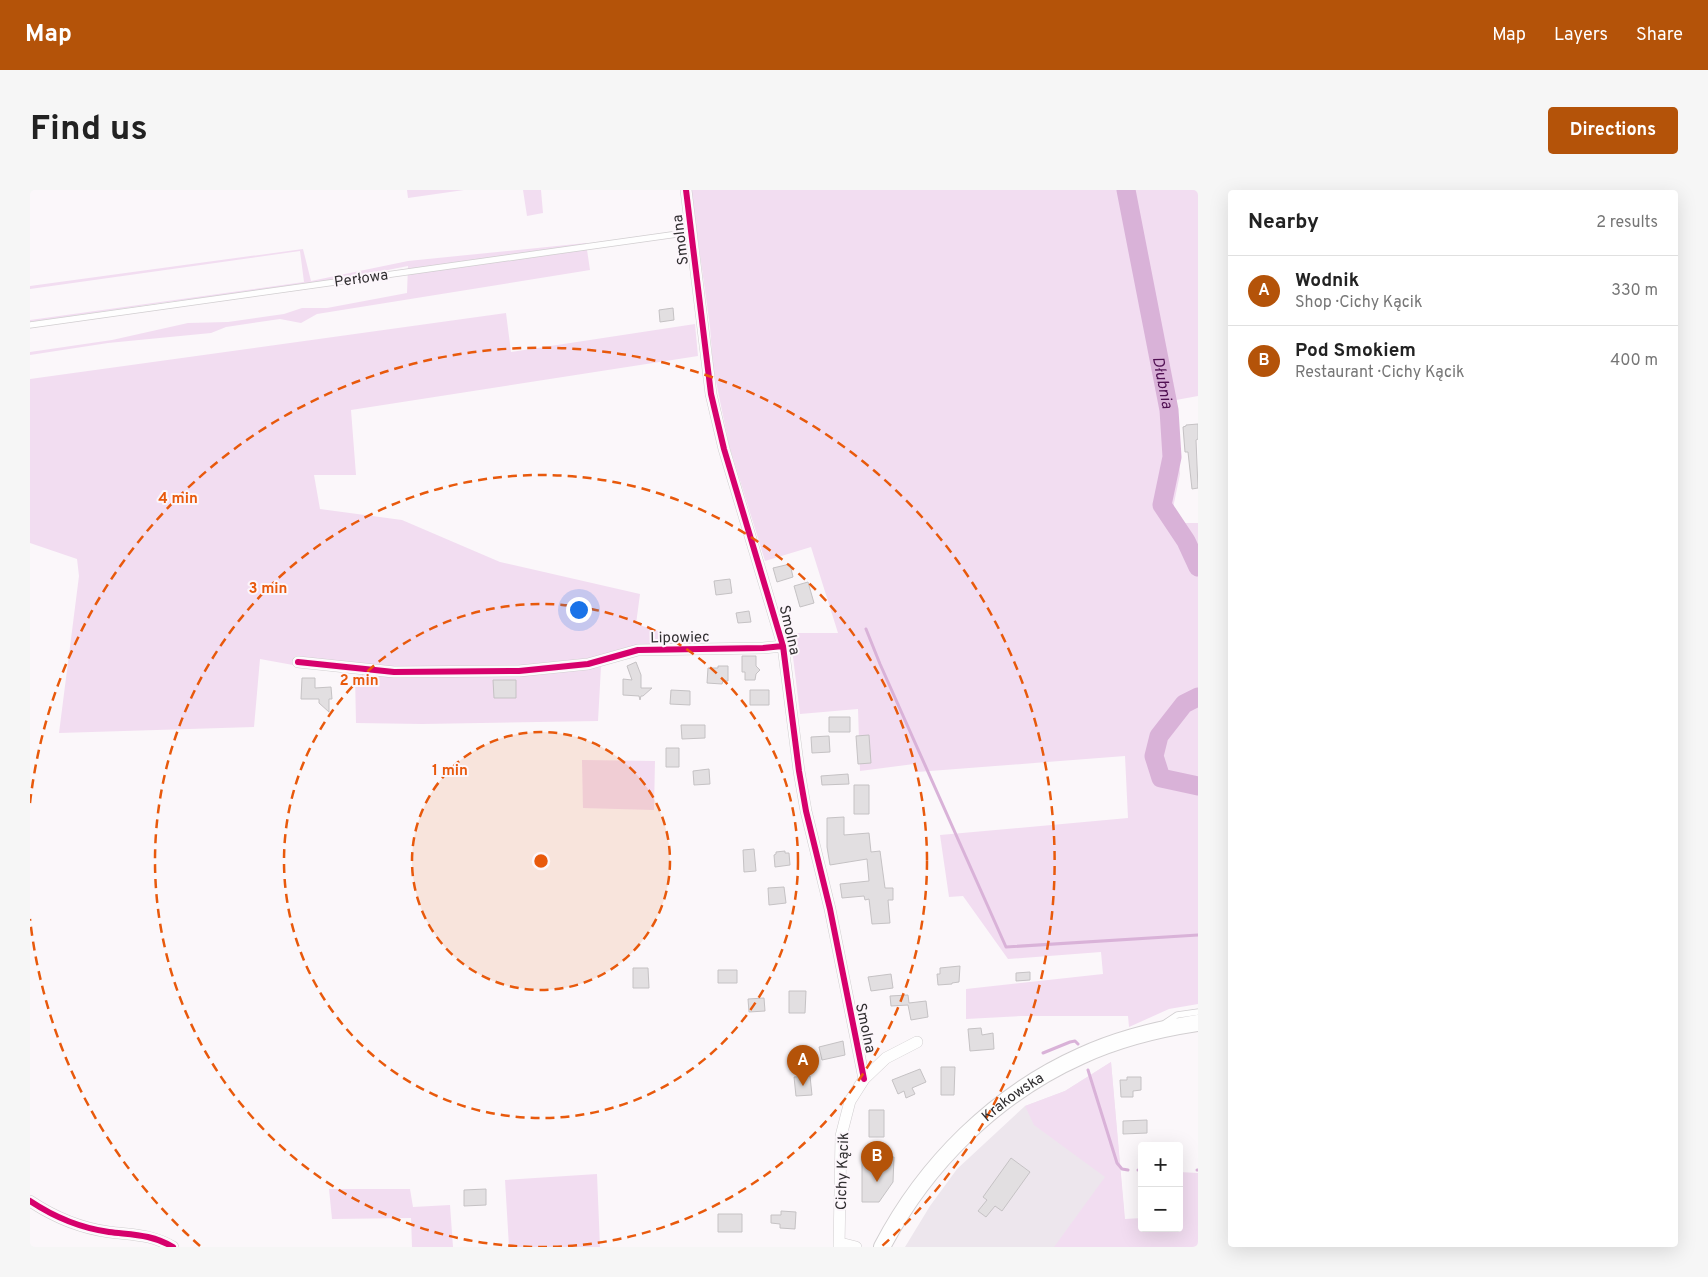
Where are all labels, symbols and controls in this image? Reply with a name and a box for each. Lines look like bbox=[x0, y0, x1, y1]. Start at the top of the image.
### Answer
text: Map bbox=[25, 20, 72, 50]
text: Map bbox=[1492, 24, 1526, 47]
text: Layers bbox=[1554, 24, 1608, 47]
text: Share bbox=[1636, 24, 1683, 47]
button: Directions bbox=[1548, 107, 1678, 154]
text: Find us bbox=[30, 108, 148, 152]
text: Nearby bbox=[1248, 209, 1319, 236]
text: 2 results bbox=[1596, 213, 1658, 233]
street label: Smolna bbox=[669, 214, 694, 266]
street label: Perłowa bbox=[333, 266, 389, 293]
text: Wodnik bbox=[1295, 269, 1359, 293]
text: A bbox=[1258, 281, 1270, 301]
text: 330 m bbox=[1611, 281, 1658, 301]
text: Shop · Cichy Kącik bbox=[1295, 293, 1422, 313]
text: Pod Smokiem bbox=[1295, 339, 1416, 363]
text: B bbox=[1258, 351, 1270, 371]
text: 400 m bbox=[1610, 351, 1658, 371]
water label: Dłubnia bbox=[1147, 355, 1177, 411]
text: Restaurant · Cichy Kącik bbox=[1295, 363, 1464, 383]
text: 4 min bbox=[158, 490, 198, 509]
text: 3 min bbox=[248, 580, 288, 599]
your location bbox=[566, 597, 592, 623]
street label: Smolna bbox=[774, 604, 803, 657]
street label: Lipowiec bbox=[650, 628, 710, 649]
text: 2 min bbox=[339, 672, 379, 691]
text: 1 min bbox=[432, 762, 468, 781]
centre of rings bbox=[532, 852, 550, 870]
street label: Smolna bbox=[850, 1002, 879, 1055]
pin: A bbox=[787, 1045, 819, 1086]
street label: Krakowska bbox=[978, 1069, 1048, 1127]
street label: Cichy Kącik bbox=[833, 1132, 854, 1210]
pin: B bbox=[861, 1141, 893, 1182]
map controls bbox=[1138, 1142, 1183, 1232]
button: + bbox=[1138, 1142, 1183, 1187]
button: − bbox=[1138, 1187, 1183, 1232]

